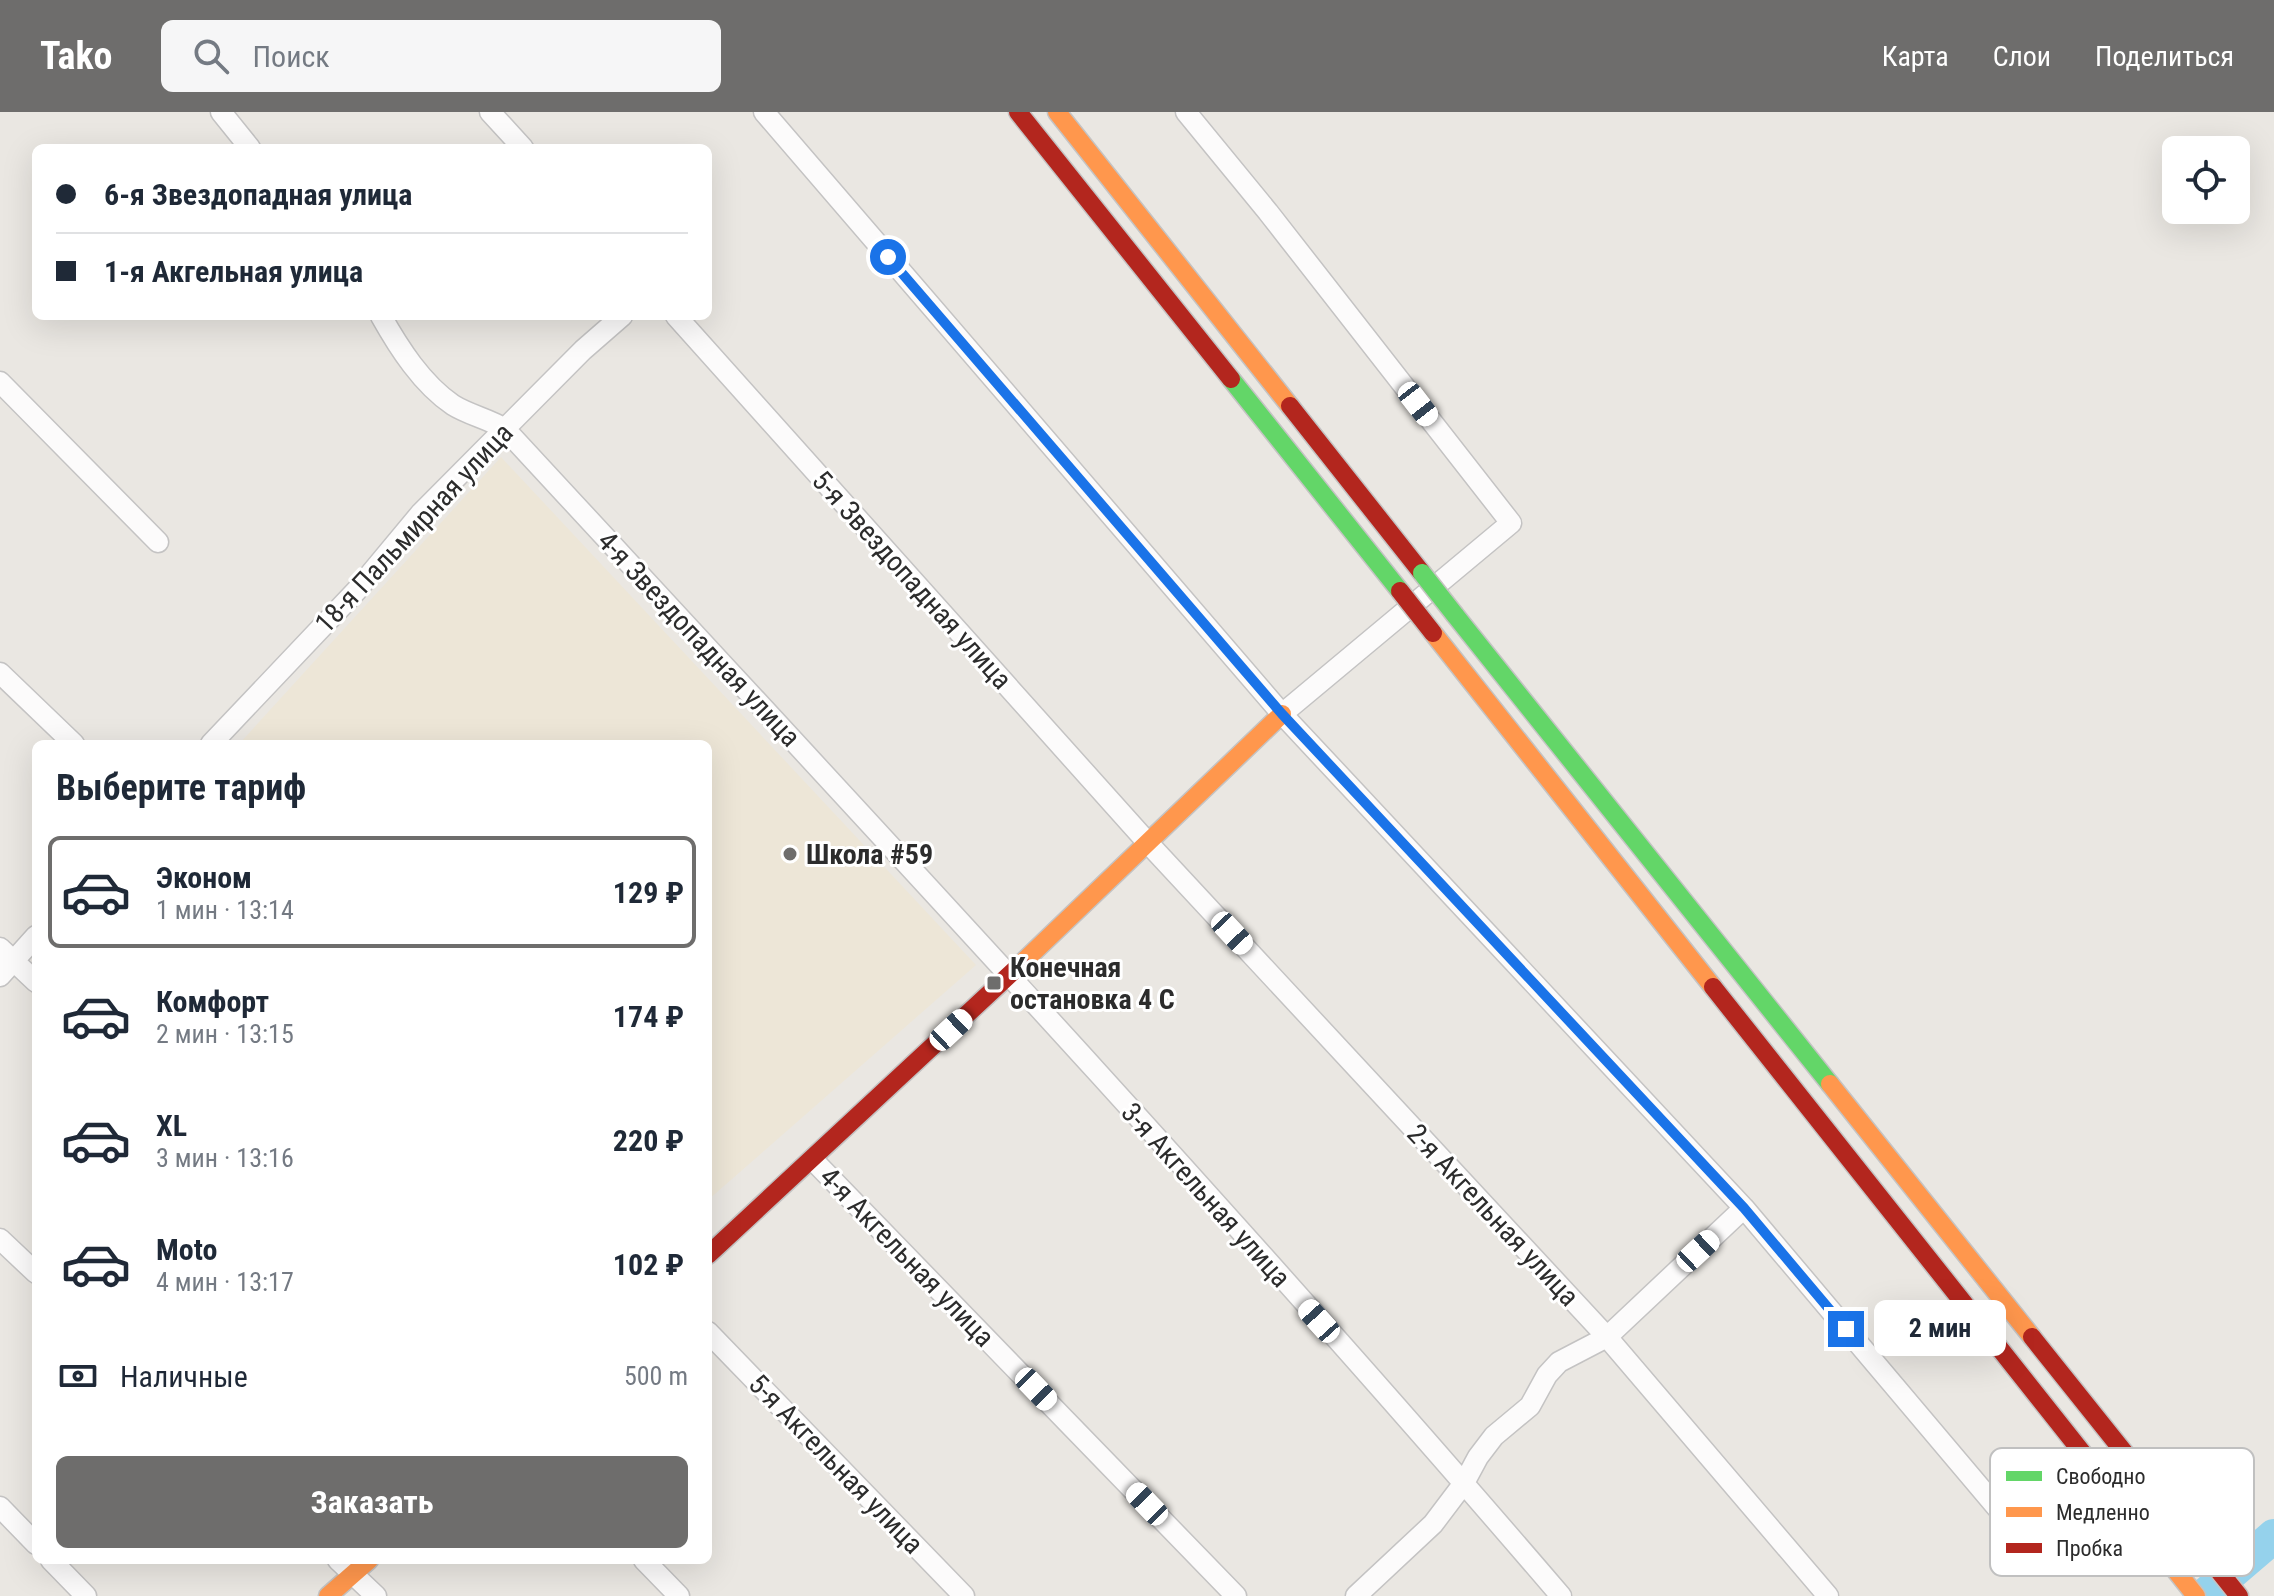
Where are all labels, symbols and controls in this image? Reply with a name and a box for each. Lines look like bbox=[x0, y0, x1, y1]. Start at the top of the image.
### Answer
search box bbox=[161, 20, 721, 92]
text: Tako bbox=[40, 34, 113, 78]
icon: search bbox=[189, 34, 233, 78]
text: Поиск bbox=[253, 39, 330, 74]
text: Карта bbox=[1882, 40, 1949, 73]
text: Слои bbox=[1993, 40, 2051, 73]
text: Поделиться bbox=[2095, 40, 2234, 73]
map controls bbox=[2162, 136, 2250, 224]
button: locate bbox=[2162, 136, 2250, 224]
text: 6-я Звездопадная улица bbox=[104, 177, 412, 212]
route start bbox=[870, 239, 906, 275]
text: 1-я Акгельная улица bbox=[104, 254, 363, 289]
car bbox=[1394, 378, 1442, 430]
street label: 18-я Пальмирная улица bbox=[308, 416, 520, 640]
street label: 5-я Звездопадная улица bbox=[805, 464, 1019, 696]
street label: 4-я Звездопадная улица bbox=[591, 525, 807, 753]
text: Выберите тариф bbox=[56, 767, 306, 809]
place label: Школа #59 bbox=[806, 838, 933, 871]
marker: Школа #59 bbox=[781, 845, 799, 863]
icon: car bbox=[60, 856, 132, 928]
text: Эконом bbox=[156, 860, 252, 895]
text: 129 ₽ bbox=[613, 875, 684, 910]
text: 1 мин · 13:14 bbox=[156, 895, 294, 925]
car bbox=[1207, 907, 1257, 959]
place label: Конечная остановка 4 С bbox=[1010, 951, 1175, 1016]
marker: Конечная остановка 4 С bbox=[985, 974, 1003, 992]
icon: car bbox=[60, 980, 132, 1052]
text: Комфорт bbox=[156, 984, 269, 1019]
text: 174 ₽ bbox=[613, 999, 684, 1034]
car bbox=[925, 1005, 977, 1055]
text: 2 мин · 13:15 bbox=[156, 1019, 294, 1049]
street label: 3-я Акгельная улица bbox=[1115, 1096, 1297, 1294]
icon: car bbox=[60, 1104, 132, 1176]
text: XL bbox=[156, 1108, 187, 1143]
street label: 2-я Акгельная улица bbox=[1400, 1117, 1586, 1313]
text: 220 ₽ bbox=[613, 1123, 684, 1158]
text: 3 мин · 13:16 bbox=[156, 1143, 294, 1173]
street label: 4-я Акгельная улица bbox=[813, 1160, 1001, 1354]
car bbox=[1672, 1226, 1724, 1276]
icon: car bbox=[60, 1228, 132, 1300]
text: Moto bbox=[156, 1232, 217, 1267]
text: 102 ₽ bbox=[613, 1247, 684, 1282]
text: 4 мин · 13:17 bbox=[156, 1267, 294, 1297]
car bbox=[1294, 1295, 1344, 1347]
callout: 2 мин bbox=[1874, 1301, 2006, 1357]
route end bbox=[1828, 1311, 1864, 1347]
text: 2 мин bbox=[1909, 1313, 1971, 1343]
icon: cash bbox=[56, 1354, 100, 1398]
text: Наличные bbox=[120, 1359, 248, 1394]
text: 500 m bbox=[624, 1361, 688, 1391]
car bbox=[1011, 1363, 1061, 1415]
street label: 5-я Акгельная улица bbox=[742, 1367, 930, 1561]
legend bbox=[1990, 1448, 2254, 1576]
button: Заказать bbox=[56, 1456, 688, 1548]
text: Свободно bbox=[2056, 1464, 2146, 1489]
car bbox=[1122, 1478, 1172, 1530]
text: Медленно bbox=[2056, 1500, 2150, 1525]
text: Пробка bbox=[2056, 1536, 2123, 1561]

